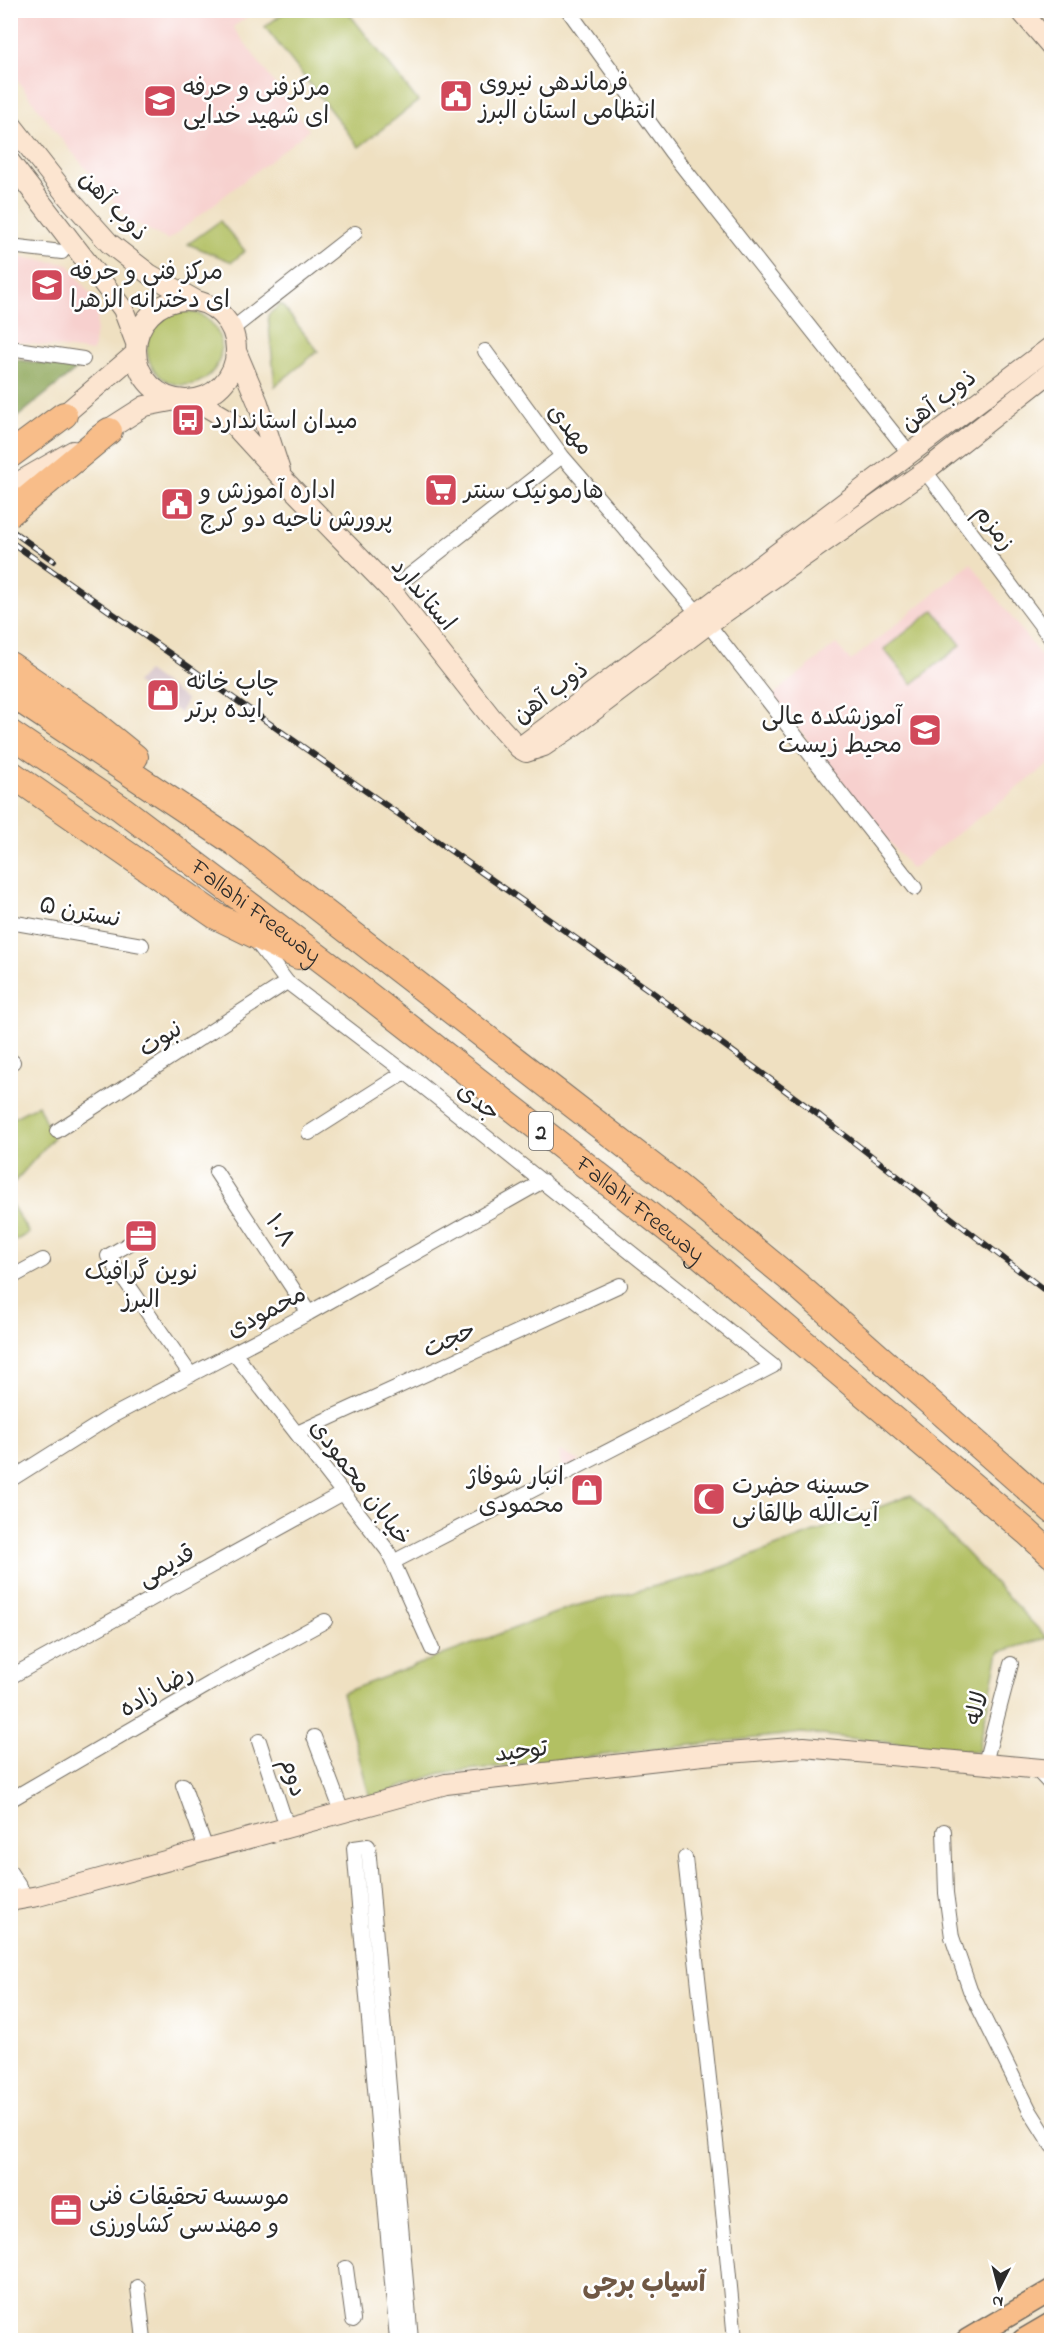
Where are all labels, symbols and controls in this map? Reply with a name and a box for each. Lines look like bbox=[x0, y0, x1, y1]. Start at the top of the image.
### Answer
place label: فرماندهی نیروی انتظامی استان البرز bbox=[477, 67, 656, 130]
place label: مرکزفنی و حرفه ای شهید خدایی bbox=[183, 72, 330, 135]
public building icon: فرماندهی نیروی انتظامی استان البرز bbox=[438, 78, 474, 114]
school or university icon: مرکزفنی و حرفه ای شهید خدایی bbox=[142, 83, 178, 119]
street label: ذوب آهن bbox=[69, 163, 155, 250]
place label: مرکز فنی و حرفه ای دخترانه الزهرا bbox=[70, 256, 230, 319]
school or university icon: مرکز فنی و حرفه ای دخترانه الزهرا bbox=[29, 267, 65, 303]
street label: ذوب آهن bbox=[894, 362, 985, 442]
street label: مهدی bbox=[537, 397, 601, 464]
bus stop icon: میدان استاندارد bbox=[170, 402, 206, 438]
place label: میدان استاندارد bbox=[211, 405, 358, 440]
supermarket icon: هارمونیک سنتر bbox=[423, 472, 459, 508]
place label: اداره آموزش و پرورش ناحیه دو کرج bbox=[198, 475, 393, 538]
place label: هارمونیک سنتر bbox=[462, 475, 604, 510]
public building icon: اداره آموزش و پرورش ناحیه دو کرج bbox=[159, 486, 195, 522]
street label: زمزم bbox=[964, 498, 1022, 559]
street label: استاندارد bbox=[381, 551, 463, 640]
street label: ذوب آهن bbox=[506, 654, 597, 734]
place label: چاپ خانه ایده برتر bbox=[184, 666, 279, 729]
shop icon: چاپ خانه ایده برتر bbox=[145, 677, 181, 713]
place label: آموزشکده عالی محیط زیست bbox=[762, 701, 903, 764]
school or university icon: آموزشکده عالی محیط زیست bbox=[907, 712, 943, 748]
street label: Fallahi Freeway bbox=[182, 851, 328, 974]
street label: نسترن ۵ bbox=[36, 888, 123, 938]
street label: نبوت bbox=[132, 1013, 190, 1067]
street label: جدی bbox=[448, 1075, 507, 1131]
road number: 2 bbox=[529, 1112, 553, 1150]
street label: Fallahi Freeway bbox=[566, 1148, 711, 1273]
street label: ۱۰۸ bbox=[255, 1208, 303, 1255]
office icon: نوین گرافیک البرز bbox=[123, 1218, 159, 1254]
place label: نوین گرافیک البرز bbox=[85, 1256, 197, 1319]
street label: محمودی bbox=[221, 1278, 313, 1349]
street label: حجت bbox=[418, 1314, 482, 1369]
street label: خیابان محمودی bbox=[300, 1413, 418, 1554]
place label: انبار شوفاژ محمودی bbox=[466, 1461, 564, 1524]
place label: حسینه حضرت آیت‌الله طالقانی bbox=[732, 1470, 879, 1533]
shop icon: انبار شوفاژ محمودی bbox=[569, 1472, 605, 1508]
mosque icon: حسینه حضرت آیت‌الله طالقانی bbox=[691, 1481, 727, 1517]
street label: قدیمی bbox=[132, 1537, 202, 1597]
street label: رضا زاده bbox=[113, 1657, 201, 1728]
street label: لاله bbox=[957, 1688, 1000, 1729]
street label: توحید bbox=[493, 1732, 551, 1773]
street label: دوم bbox=[269, 1754, 314, 1801]
place label: موسسه تحقیقات فنی و مهندسی کشاورزی bbox=[89, 2181, 289, 2244]
office icon: موسسه تحقیقات فنی و مهندسی کشاورزی bbox=[48, 2192, 84, 2228]
north arrow bbox=[969, 2258, 1029, 2318]
district label: آسیاب برجی bbox=[583, 2266, 708, 2304]
text: N bbox=[991, 2288, 1004, 2313]

